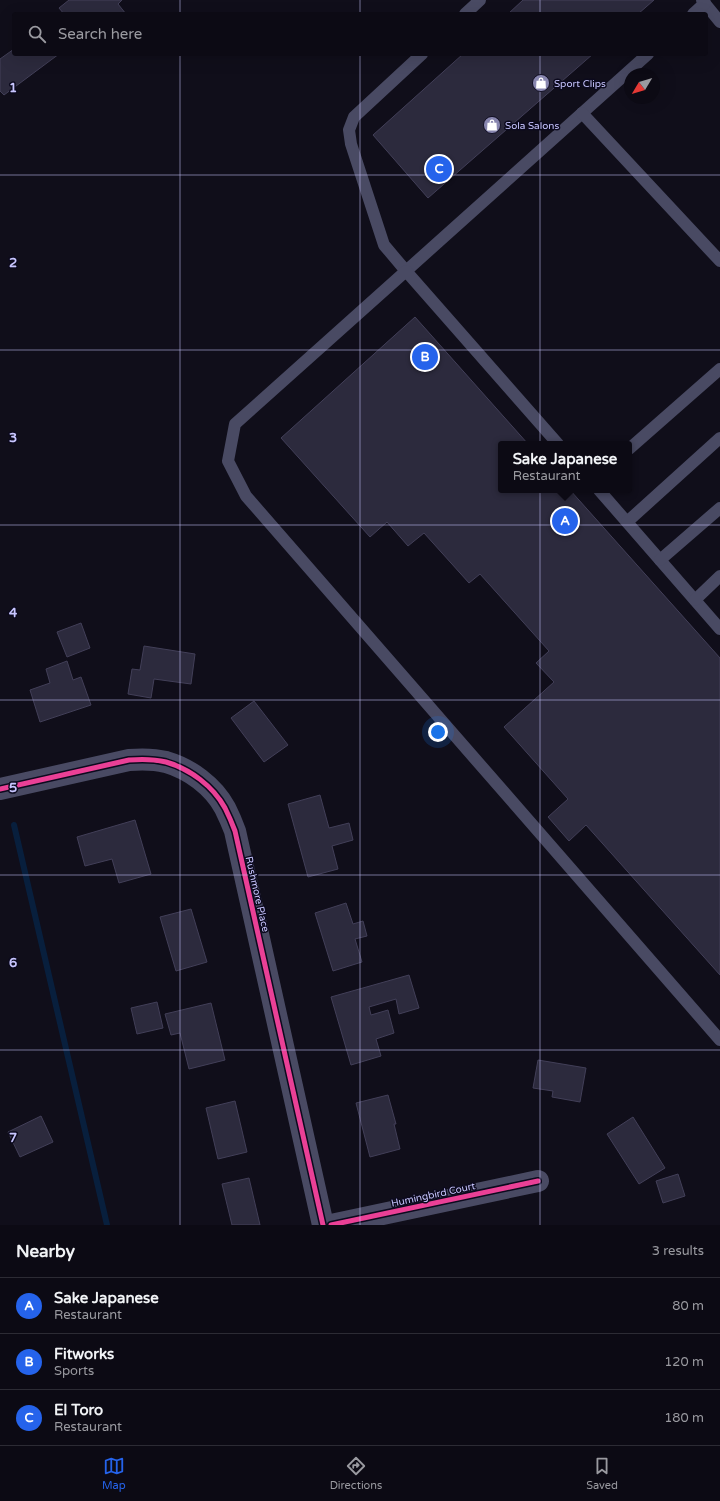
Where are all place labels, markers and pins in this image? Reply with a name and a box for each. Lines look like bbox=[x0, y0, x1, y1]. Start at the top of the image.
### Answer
shop icon: Sport Clips bbox=[531, 73, 551, 93]
place label: Sport Clips bbox=[554, 78, 606, 90]
shop icon: Sola Salons bbox=[482, 115, 502, 135]
place label: Sola Salons bbox=[505, 120, 559, 132]
pin: C bbox=[426, 154, 452, 184]
pin: B bbox=[412, 342, 438, 372]
pin: A bbox=[552, 506, 578, 536]

